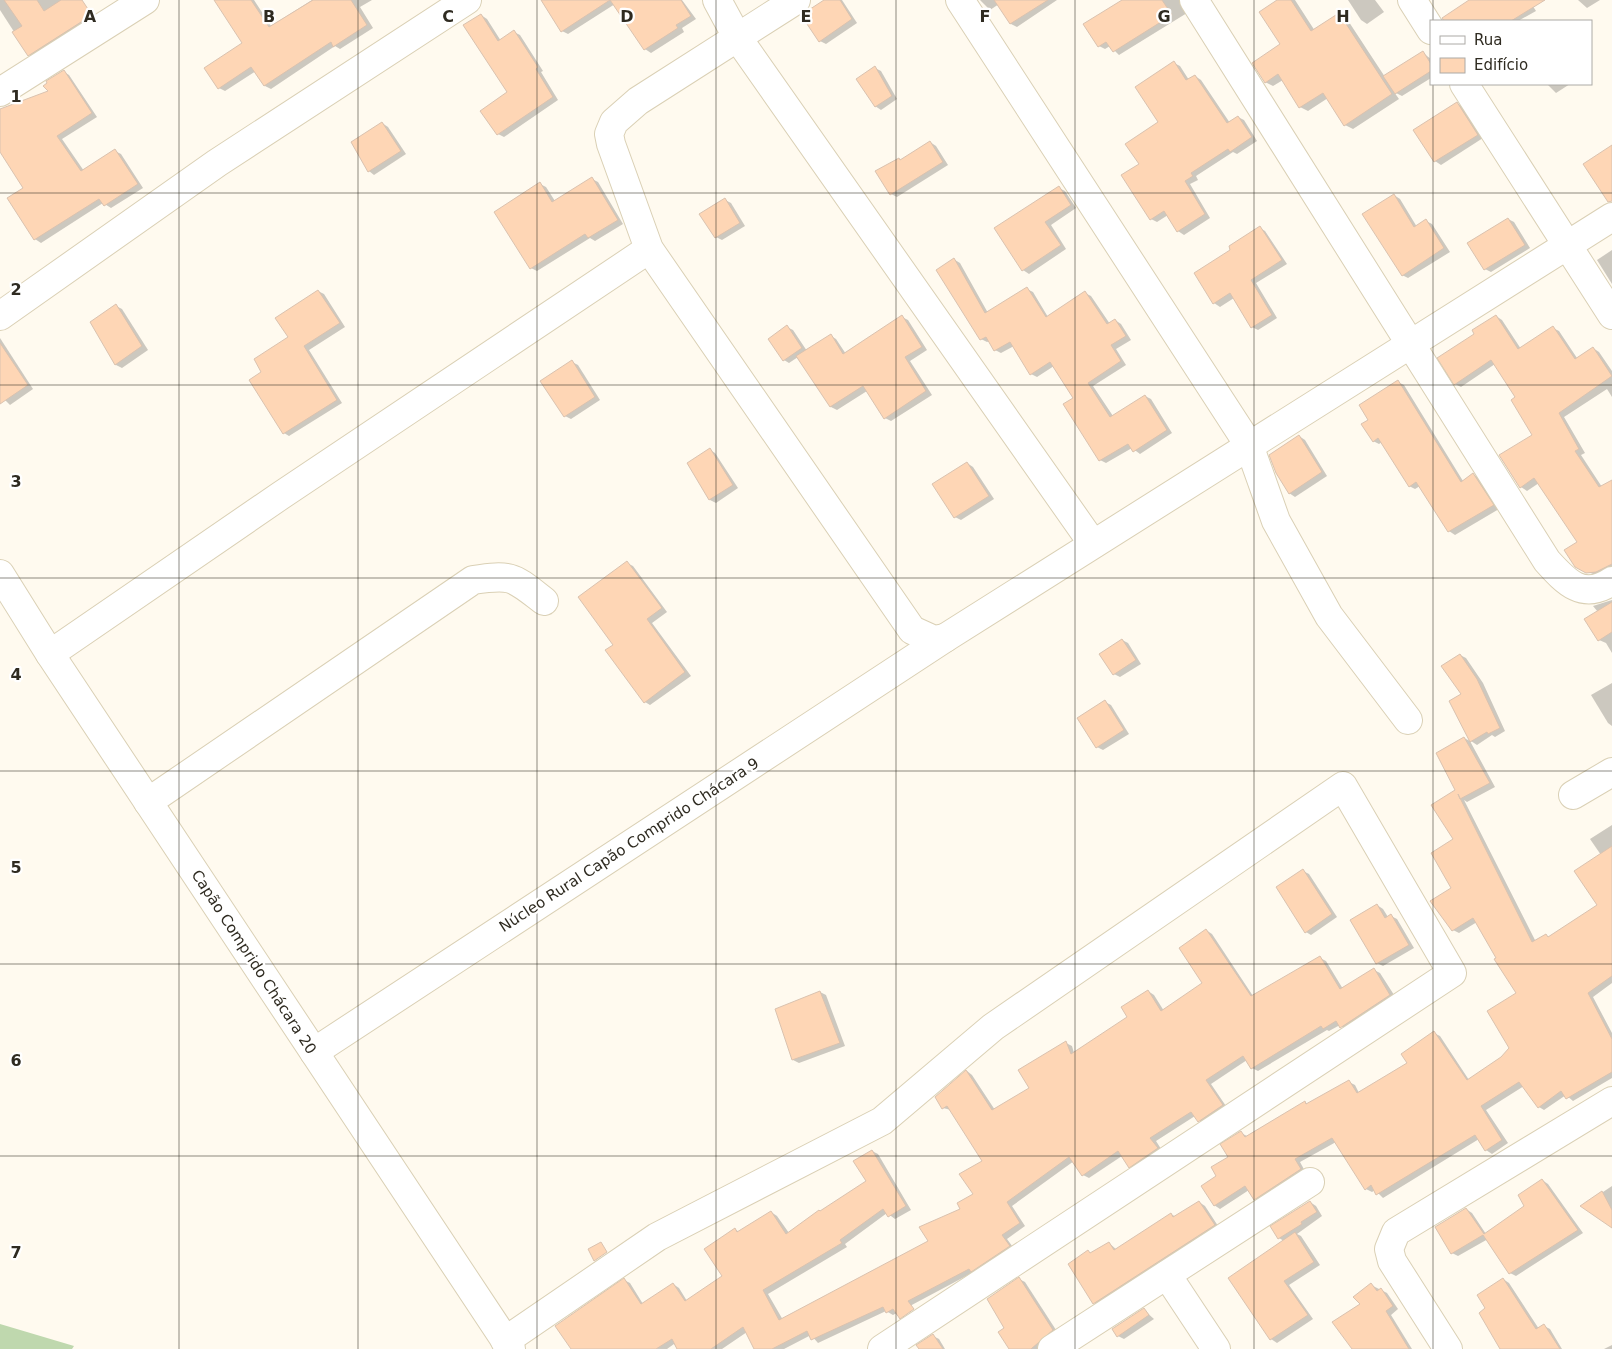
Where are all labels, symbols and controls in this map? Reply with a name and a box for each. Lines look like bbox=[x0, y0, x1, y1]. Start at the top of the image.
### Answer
text: A bbox=[84, 7, 97, 26]
text: B bbox=[263, 7, 275, 26]
text: C bbox=[442, 7, 454, 26]
text: D bbox=[620, 7, 634, 26]
text: E bbox=[801, 7, 811, 26]
text: F bbox=[980, 7, 990, 26]
text: G bbox=[1157, 7, 1171, 26]
text: H bbox=[1336, 7, 1350, 26]
legend bbox=[1430, 20, 1592, 85]
text: Rua bbox=[1474, 31, 1502, 49]
text: Edifício bbox=[1474, 56, 1528, 74]
text: 1 bbox=[10, 87, 22, 106]
text: 2 bbox=[10, 280, 22, 299]
text: 3 bbox=[10, 472, 22, 491]
text: 4 bbox=[10, 665, 22, 684]
street label: Núcleo Rural Capão Comprido Chácara 9 bbox=[496, 754, 762, 936]
text: 5 bbox=[10, 858, 22, 877]
street label: Capão Comprido Chácara 20 bbox=[188, 867, 320, 1057]
text: 6 bbox=[10, 1051, 22, 1070]
text: 7 bbox=[10, 1243, 22, 1262]

